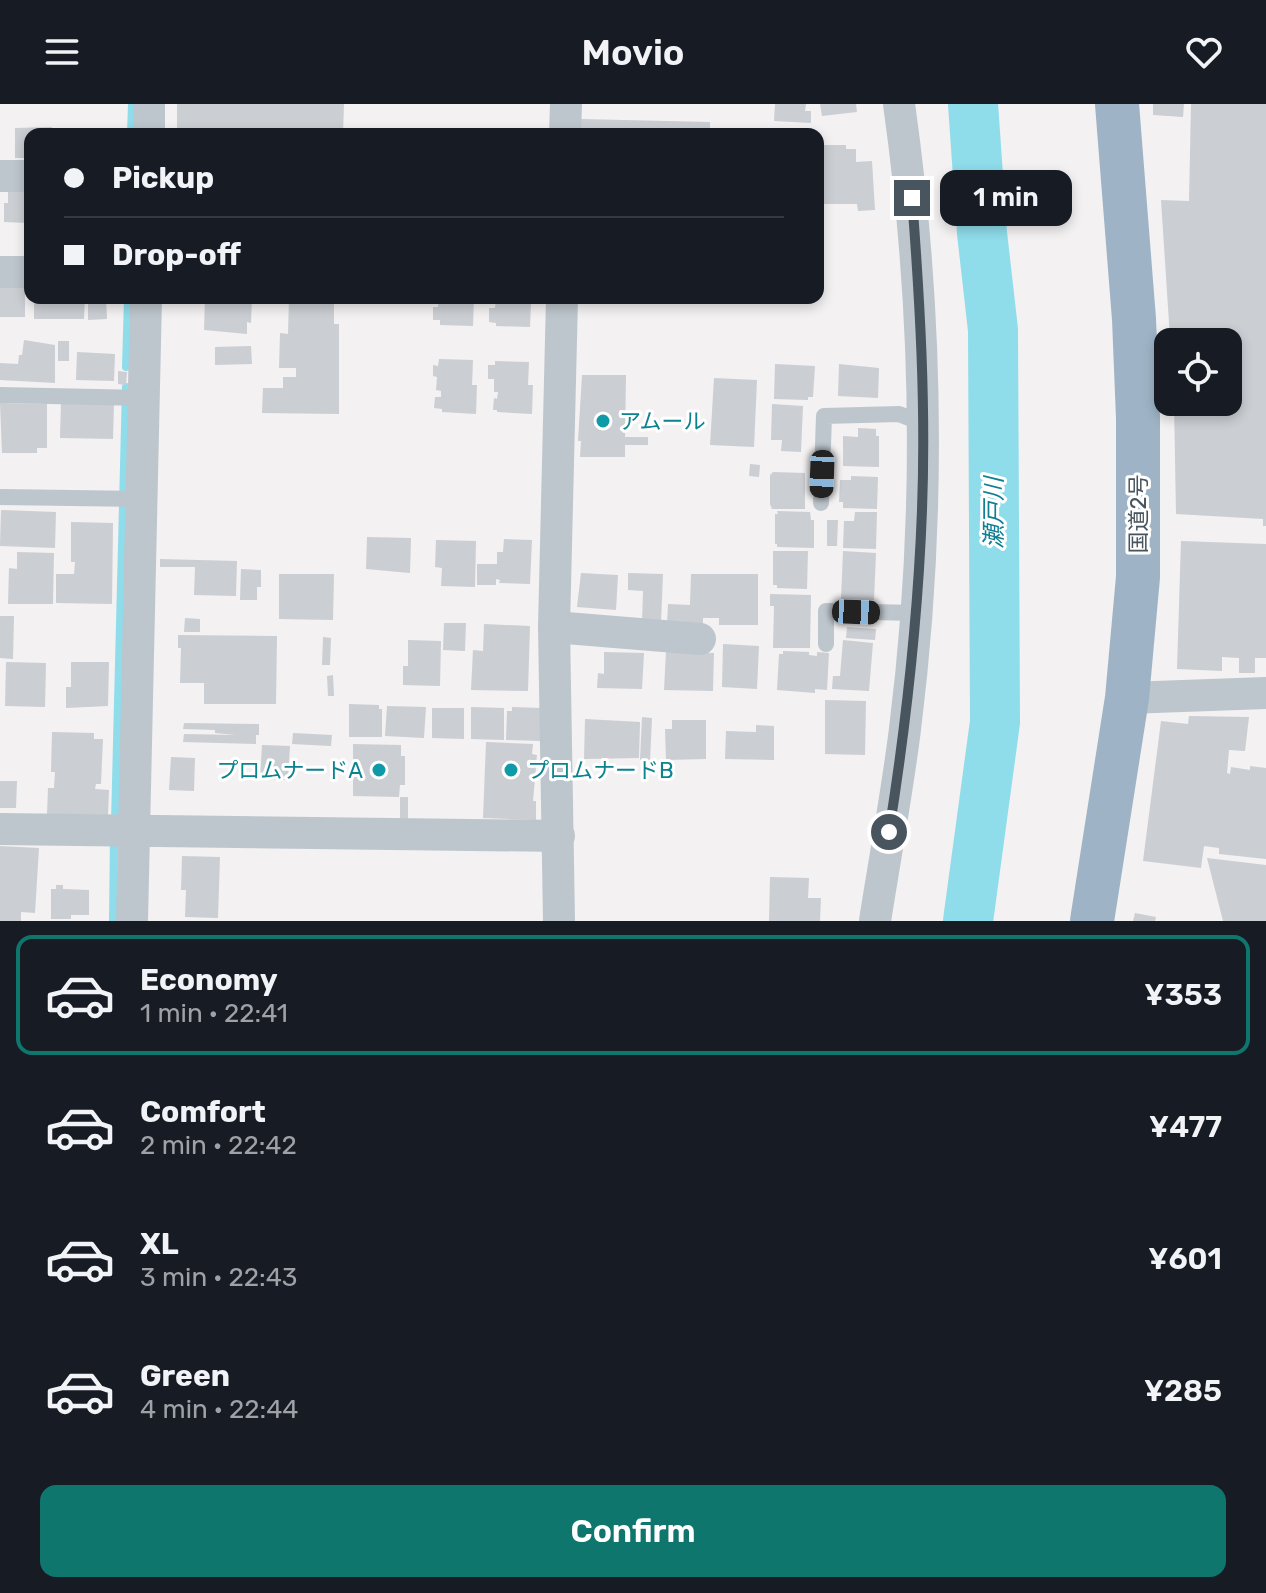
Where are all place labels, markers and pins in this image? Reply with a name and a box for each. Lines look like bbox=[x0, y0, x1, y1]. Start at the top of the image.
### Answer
place label: アムール bbox=[619, 408, 705, 435]
marker: アムール bbox=[594, 412, 612, 430]
place label: プロムナードA bbox=[216, 757, 363, 784]
place label: プロムナードB bbox=[527, 757, 674, 784]
marker: プロムナードA bbox=[370, 761, 388, 779]
marker: プロムナードB bbox=[502, 761, 520, 779]

